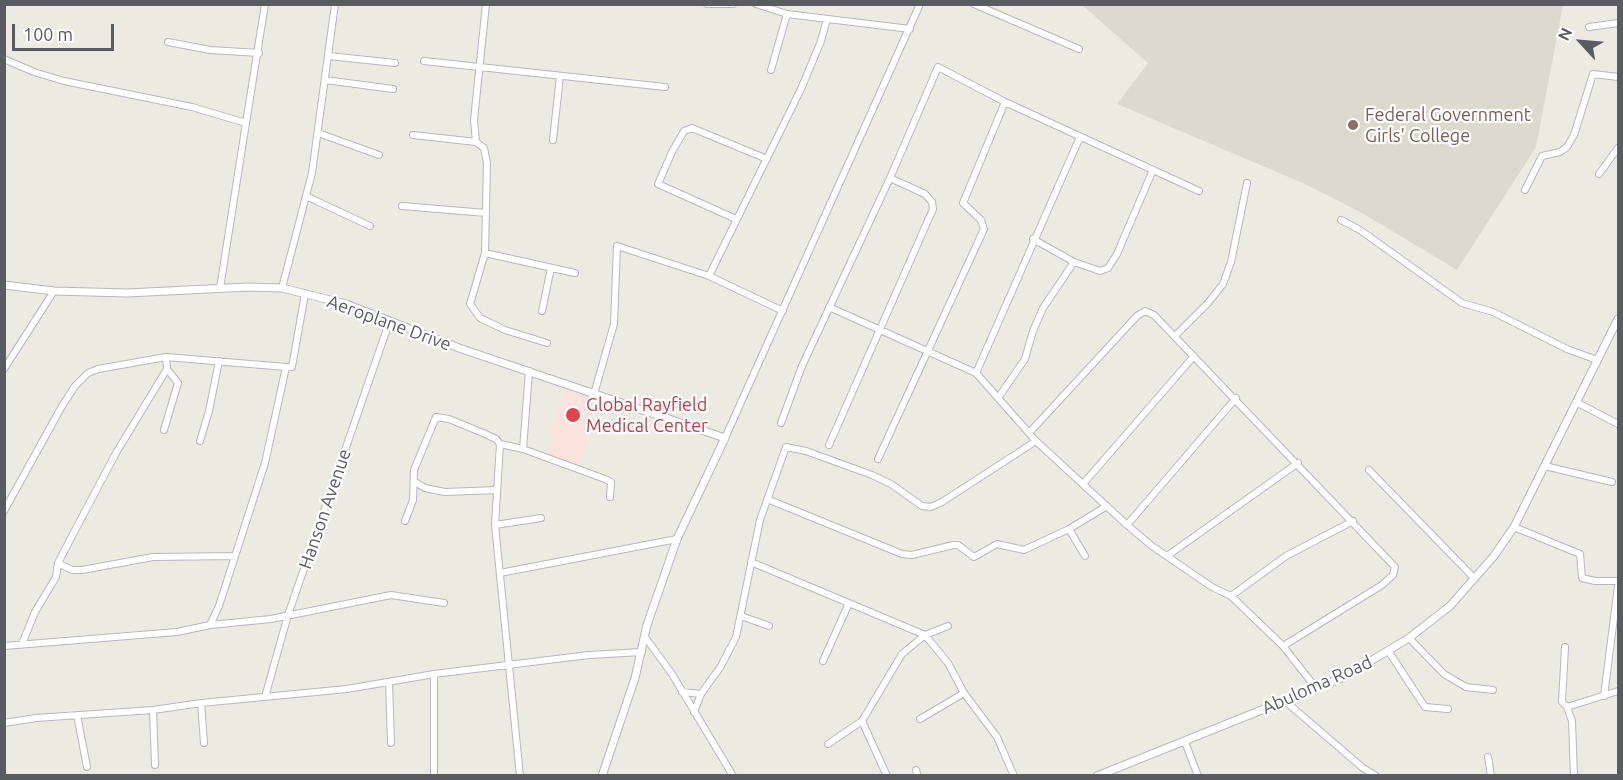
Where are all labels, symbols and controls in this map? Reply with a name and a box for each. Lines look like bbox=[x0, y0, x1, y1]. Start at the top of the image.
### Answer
scale bar bbox=[15, 12, 117, 50]
north arrow bbox=[1551, 12, 1611, 72]
text: 100 m bbox=[23, 24, 73, 44]
text: N bbox=[1554, 25, 1576, 43]
place label: Federal Government Girls' College bbox=[1365, 104, 1531, 146]
marker: Federal Government Girls' College bbox=[1346, 118, 1360, 132]
street label: Aeroplane Drive bbox=[324, 291, 454, 355]
place label: Global Rayfield Medical Center bbox=[586, 394, 708, 436]
marker: Global Rayfield Medical Center bbox=[564, 406, 582, 424]
street label: Hanson Avenue bbox=[294, 446, 356, 572]
street label: Abuloma Road bbox=[1259, 651, 1375, 719]

